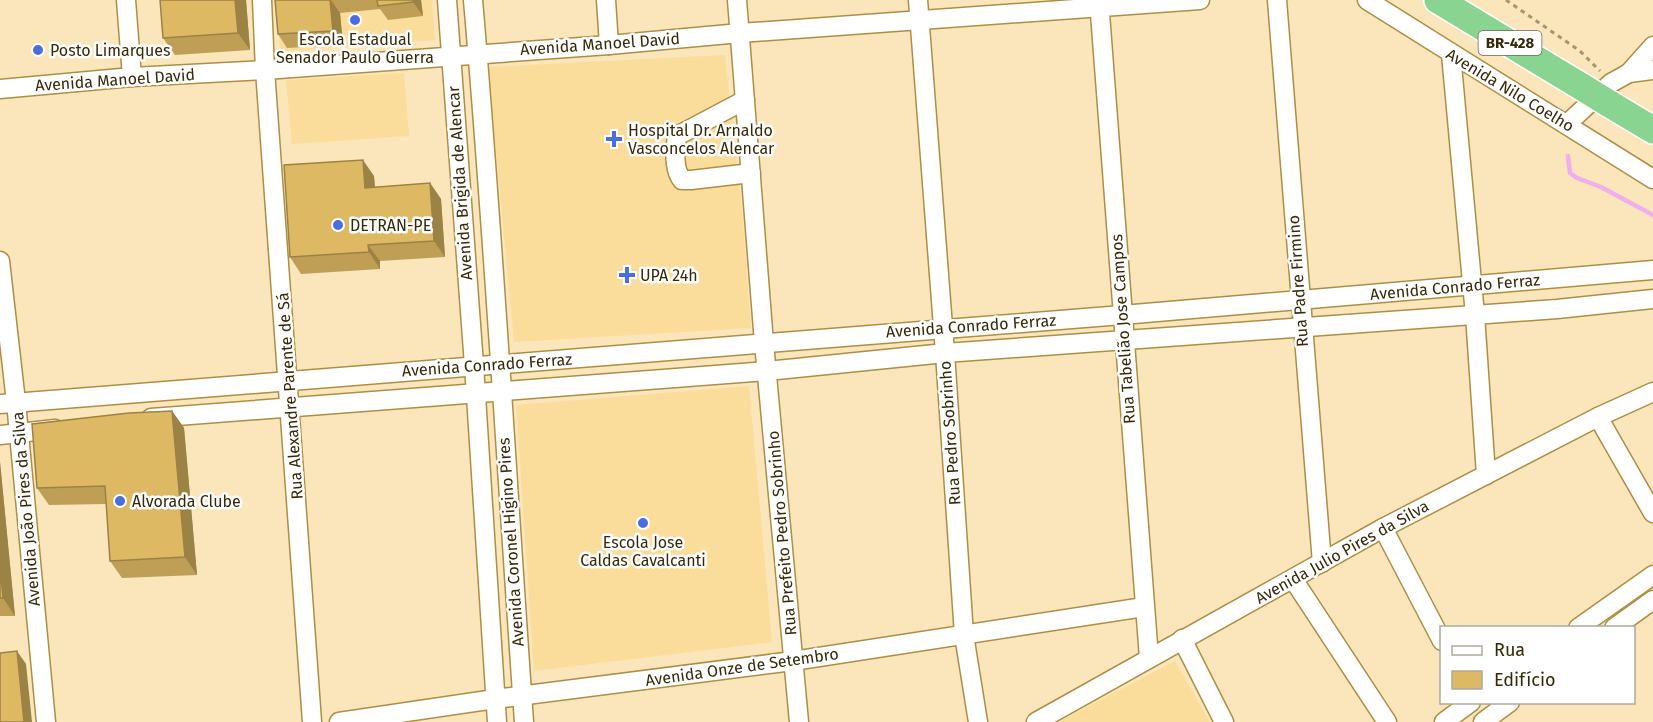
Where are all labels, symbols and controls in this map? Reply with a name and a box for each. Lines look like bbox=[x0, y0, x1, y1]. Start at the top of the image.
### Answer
marker: Escola Estadual Senador Paulo Guerra bbox=[348, 13, 362, 27]
street label: Avenida Manoel David bbox=[519, 29, 681, 59]
place label: Escola Estadual Senador Paulo Guerra bbox=[276, 30, 434, 67]
road number: BR-428 bbox=[1478, 31, 1541, 55]
place label: Posto Limarques bbox=[50, 41, 170, 60]
marker: Posto Limarques bbox=[31, 43, 45, 57]
street label: Avenida Nilo Coelho bbox=[1443, 44, 1577, 136]
street label: Avenida Manoel David bbox=[34, 65, 196, 95]
street label: Avenida Brigida de Alencar bbox=[444, 84, 476, 281]
place label: Hospital Dr. Arnaldo Vasconcelos Alencar bbox=[628, 121, 775, 158]
marker: Hospital Dr. Arnaldo Vasconcelos Alencar bbox=[605, 130, 623, 148]
street label: Rua Padre Firmino bbox=[1284, 214, 1312, 348]
place label: DETRAN-PE bbox=[350, 216, 431, 235]
marker: DETRAN-PE bbox=[331, 218, 345, 232]
street label: Rua Tabelião Jose Campos bbox=[1107, 234, 1139, 424]
marker: UPA 24h bbox=[618, 266, 636, 284]
place label: UPA 24h bbox=[640, 266, 698, 285]
street label: Avenida Conrado Ferraz bbox=[1369, 270, 1541, 304]
street label: Rua Alexandre Parente de Sá bbox=[273, 292, 307, 500]
street label: Avenida Conrado Ferraz bbox=[885, 311, 1057, 341]
street label: Avenida Conrado Ferraz bbox=[401, 350, 573, 380]
street label: Rua Pedro Sobrinho bbox=[935, 360, 965, 506]
street label: Avenida João Pires da Silva bbox=[8, 411, 44, 607]
street label: Rua Prefeito Pedro Sobrinho bbox=[764, 430, 800, 636]
street label: Avenida Coronel Higino Pires bbox=[494, 437, 528, 647]
place label: Alvorada Clube bbox=[132, 492, 241, 511]
marker: Alvorada Clube bbox=[113, 494, 127, 508]
street label: Avenida Julio Pires da Silva bbox=[1252, 496, 1432, 608]
marker: Escola Jose Caldas Cavalcanti bbox=[636, 516, 650, 530]
place label: Escola Jose Caldas Cavalcanti bbox=[580, 533, 706, 570]
legend bbox=[1440, 626, 1635, 704]
text: Rua bbox=[1494, 639, 1525, 661]
street label: Avenida Onze de Setembro bbox=[644, 644, 840, 690]
text: Edifício bbox=[1494, 669, 1556, 691]

